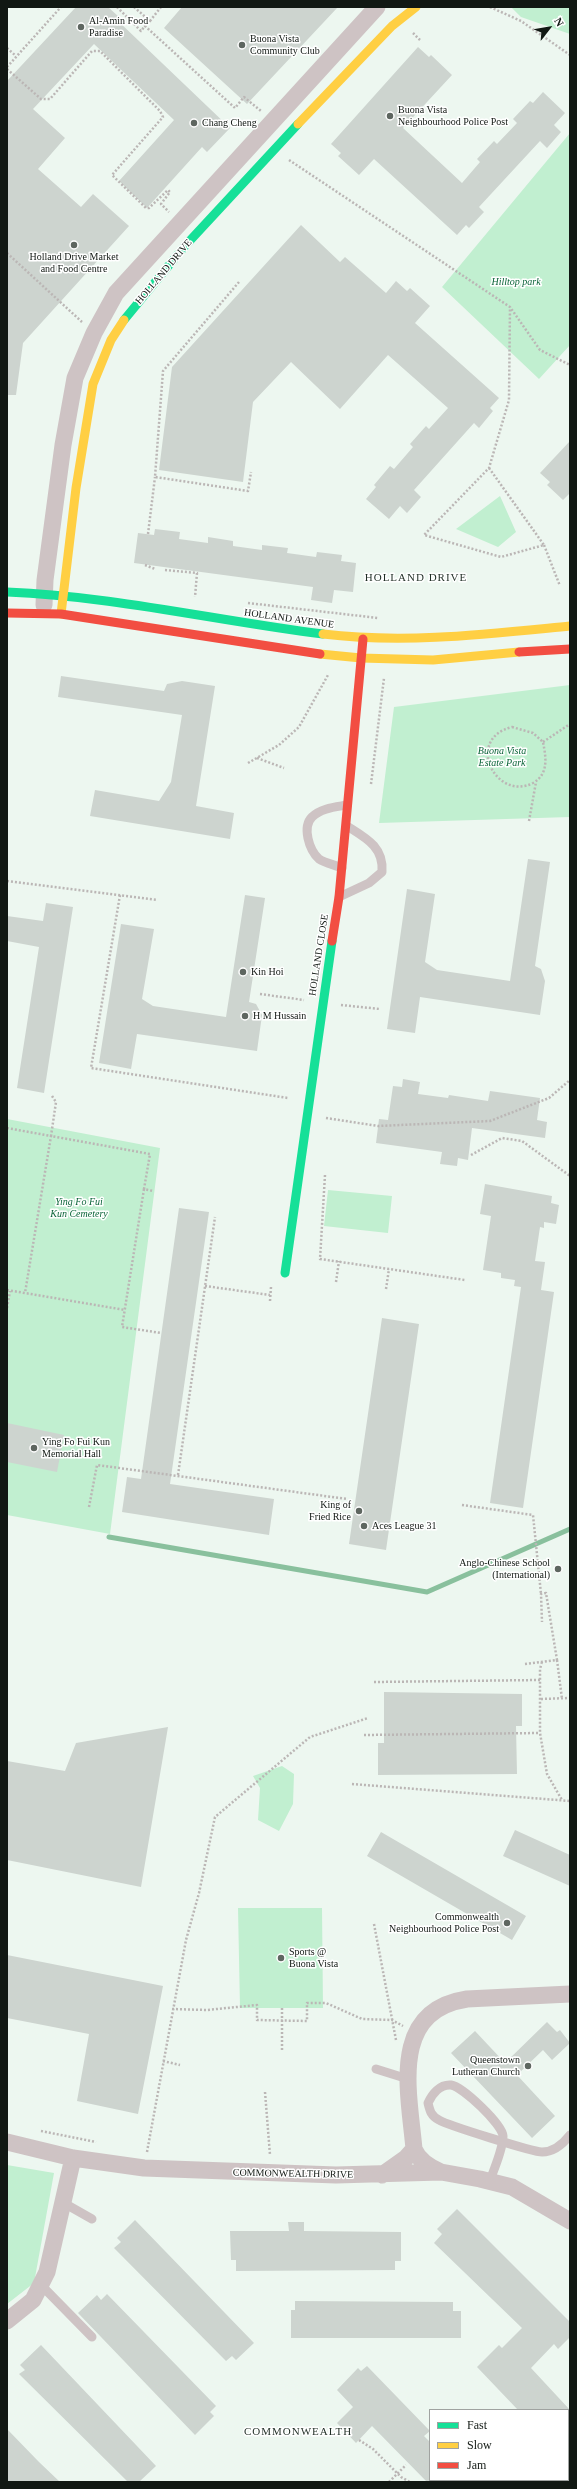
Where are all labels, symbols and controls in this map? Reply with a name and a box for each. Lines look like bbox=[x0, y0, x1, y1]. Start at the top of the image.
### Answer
north arrow bbox=[529, 8, 569, 48]
place label: Al-Amin Food Paradise bbox=[89, 15, 148, 38]
text: N bbox=[552, 15, 566, 28]
marker: Al-Amin Food Paradise bbox=[76, 22, 86, 32]
place label: Buona Vista Community Club bbox=[250, 33, 320, 56]
marker: Buona Vista Community Club bbox=[237, 40, 247, 50]
place label: Buona Vista Neighbourhood Police Post bbox=[398, 104, 508, 128]
marker: Buona Vista Neighbourhood Police Post bbox=[385, 111, 395, 121]
place label: Chang Cheng bbox=[202, 117, 257, 129]
marker: Chang Cheng bbox=[189, 118, 199, 128]
street label: HOLLAND DRIVE bbox=[133, 237, 195, 307]
marker: Holland Drive Market and Food Centre bbox=[69, 240, 79, 250]
place label: Holland Drive Market and Food Centre bbox=[30, 251, 118, 274]
park label: Hilltop park bbox=[491, 276, 541, 288]
district label: HOLLAND DRIVE bbox=[365, 571, 467, 585]
street label: HOLLAND AVENUE bbox=[243, 607, 335, 631]
park label: Buona Vista Estate Park bbox=[478, 745, 526, 768]
street label: HOLLAND CLOSE bbox=[307, 913, 331, 997]
place label: Kin Hoi bbox=[251, 966, 284, 978]
marker: Kin Hoi bbox=[238, 967, 248, 977]
place label: H M Hussain bbox=[253, 1010, 306, 1022]
marker: H M Hussain bbox=[240, 1011, 250, 1021]
park label: Ying Fo Fui Kun Cemetery bbox=[50, 1196, 108, 1220]
place label: Ying Fo Fui Kun Memorial Hall bbox=[42, 1436, 110, 1460]
marker: Ying Fo Fui Kun Memorial Hall bbox=[29, 1443, 39, 1453]
place label: King of Fried Rice bbox=[309, 1499, 351, 1522]
marker: King of Fried Rice bbox=[354, 1506, 364, 1516]
place label: Aces League 31 bbox=[372, 1520, 436, 1532]
marker: Aces League 31 bbox=[359, 1521, 369, 1531]
place label: Anglo-Chinese School (International) bbox=[459, 1557, 550, 1580]
marker: Anglo-Chinese School (International) bbox=[553, 1564, 563, 1574]
place label: Commonwealth Neighbourhood Police Post bbox=[389, 1911, 499, 1934]
marker: Commonwealth Neighbourhood Police Post bbox=[502, 1918, 512, 1928]
place label: Sports @ Buona Vista bbox=[289, 1946, 338, 1970]
marker: Sports @ Buona Vista bbox=[276, 1953, 286, 1963]
place label: Queenstown Lutheran Church bbox=[452, 2054, 520, 2078]
marker: Queenstown Lutheran Church bbox=[523, 2061, 533, 2071]
street label: COMMONWEALTH DRIVE bbox=[233, 2167, 353, 2181]
legend bbox=[429, 2409, 569, 2481]
text: Fast bbox=[467, 2418, 487, 2432]
district label: COMMONWEALTH bbox=[244, 2425, 352, 2439]
text: Slow bbox=[467, 2438, 492, 2452]
text: Jam bbox=[467, 2458, 486, 2472]

